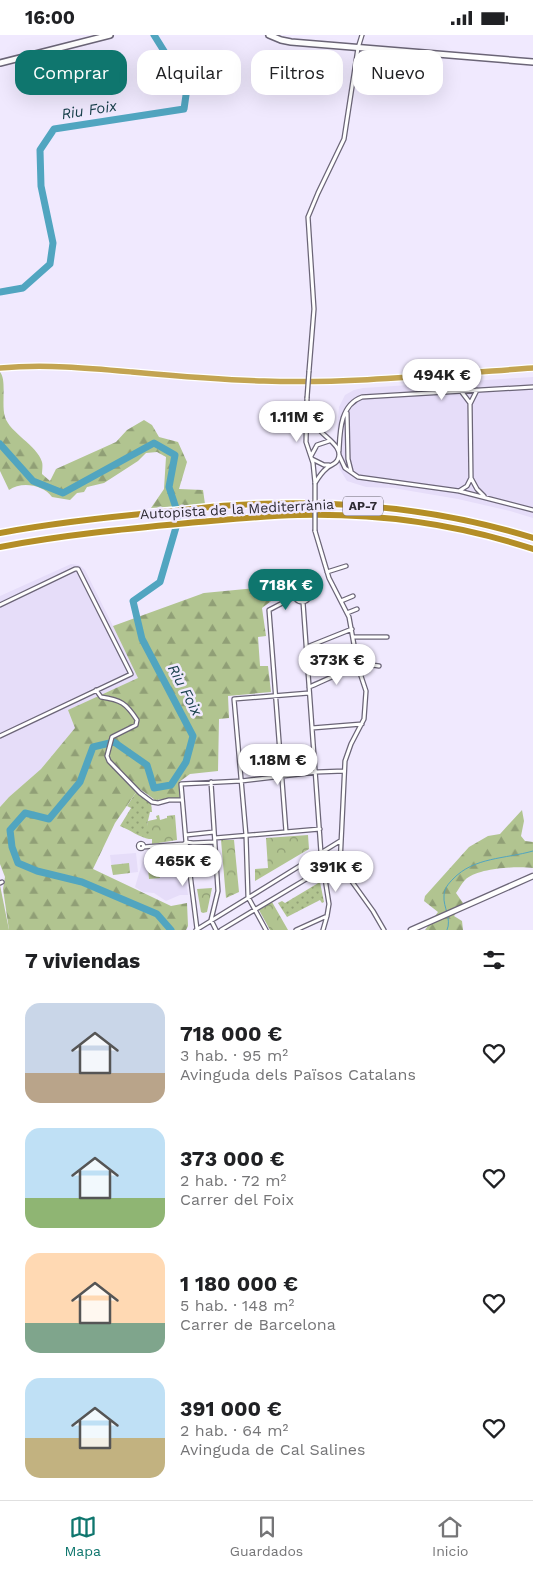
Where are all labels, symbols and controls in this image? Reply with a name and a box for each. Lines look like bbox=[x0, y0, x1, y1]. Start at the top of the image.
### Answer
text: 16:00 bbox=[25, 6, 75, 29]
chip: Comprar bbox=[15, 50, 127, 95]
chip: Alquilar bbox=[137, 50, 241, 95]
chip: Filtros bbox=[251, 50, 343, 95]
chip: Nuevo bbox=[353, 50, 443, 95]
water label: Riu Foix bbox=[60, 97, 119, 123]
pin: 494K € bbox=[401, 359, 483, 401]
text: 494K € bbox=[413, 365, 471, 384]
pin: 1.11M € bbox=[251, 401, 343, 443]
text: 1.11M € bbox=[270, 407, 324, 426]
street label: Autopista de la Mediterrània bbox=[140, 496, 334, 522]
road number: AP-7 bbox=[343, 497, 383, 516]
pin: 718K € bbox=[245, 569, 327, 611]
text: 718K € bbox=[259, 575, 313, 594]
pin: 373K € bbox=[296, 643, 378, 686]
text: 373K € bbox=[309, 650, 365, 669]
water label: Riu Foix bbox=[164, 661, 207, 720]
pin: 1.18M € bbox=[232, 743, 324, 786]
text: 1.18M € bbox=[249, 750, 307, 769]
pin: 465K € bbox=[142, 845, 224, 887]
text: 465K € bbox=[155, 851, 211, 870]
pin: 391K € bbox=[295, 851, 377, 893]
text: 391K € bbox=[309, 857, 363, 876]
icon: filters bbox=[480, 946, 508, 974]
text: 7 viviendas bbox=[25, 948, 140, 973]
text: 718 000 € bbox=[180, 1021, 282, 1046]
icon: home bbox=[65, 1023, 125, 1083]
icon: heart bbox=[480, 1039, 508, 1067]
text: 3 hab. · 95 m² bbox=[180, 1046, 288, 1065]
text: Avinguda dels Països Catalans bbox=[180, 1065, 416, 1084]
text: 373 000 € bbox=[180, 1146, 284, 1171]
icon: home bbox=[65, 1148, 125, 1208]
icon: heart bbox=[480, 1164, 508, 1192]
text: 2 hab. · 72 m² bbox=[180, 1171, 286, 1190]
text: Carrer del Foix bbox=[180, 1190, 294, 1209]
text: 1 180 000 € bbox=[180, 1271, 298, 1296]
icon: home bbox=[65, 1273, 125, 1333]
icon: heart bbox=[480, 1289, 508, 1317]
text: 5 hab. · 148 m² bbox=[180, 1296, 294, 1315]
text: Carrer de Barcelona bbox=[180, 1315, 336, 1334]
text: 391 000 € bbox=[180, 1396, 282, 1421]
icon: home bbox=[65, 1398, 125, 1458]
icon: heart bbox=[480, 1414, 508, 1442]
text: 2 hab. · 64 m² bbox=[180, 1421, 288, 1440]
text: Avinguda de Cal Salines bbox=[180, 1440, 366, 1459]
tab: Mapa bbox=[64, 1513, 101, 1559]
tab: Guardados bbox=[230, 1513, 303, 1559]
tab: Inicio bbox=[432, 1513, 469, 1559]

